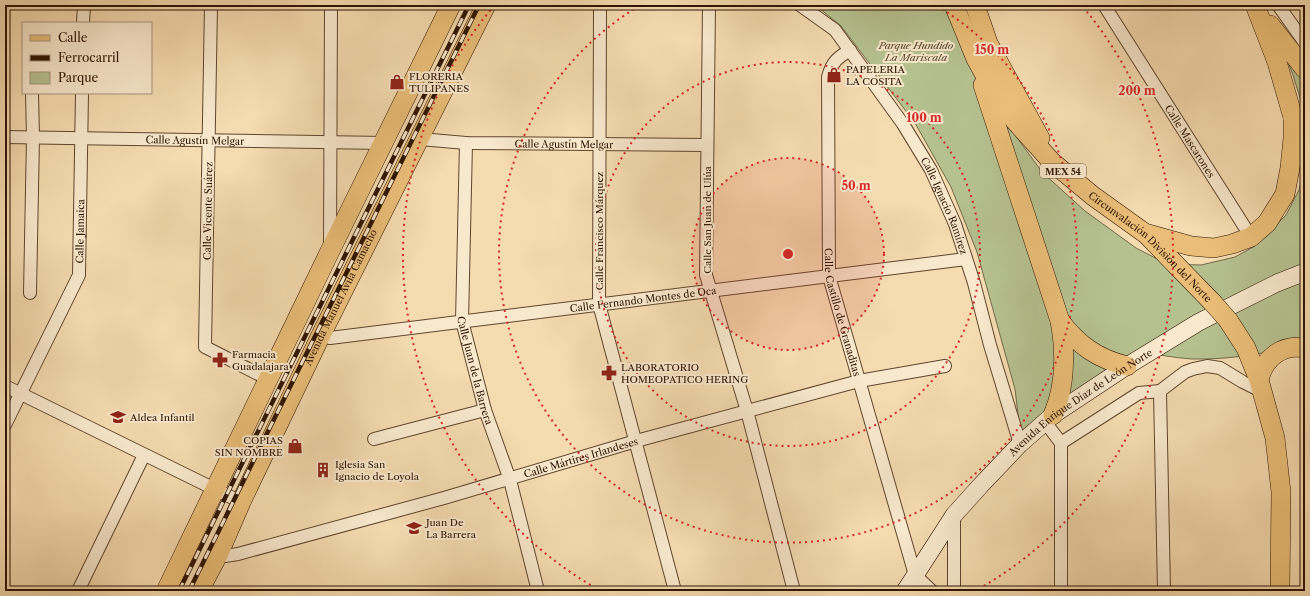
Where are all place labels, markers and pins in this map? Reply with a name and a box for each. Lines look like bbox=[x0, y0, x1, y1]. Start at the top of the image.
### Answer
place label: PAPELERIA LA COSITA bbox=[846, 63, 905, 88]
shop icon: PAPELERIA LA COSITA bbox=[825, 66, 843, 84]
place label: FLORERIA TULIPANES bbox=[409, 70, 469, 95]
shop icon: FLORERIA TULIPANES bbox=[388, 73, 406, 91]
centre of rings bbox=[781, 247, 795, 261]
place label: Farmacia Guadalajara bbox=[232, 348, 289, 373]
pharmacy icon: Farmacia Guadalajara bbox=[211, 351, 229, 369]
place label: LABORATORIO HOMEOPATICO HERING bbox=[621, 361, 748, 386]
pharmacy icon: LABORATORIO HOMEOPATICO HERING bbox=[600, 364, 618, 382]
school or university icon: Aldea Infantil bbox=[109, 408, 127, 426]
place label: Aldea Infantil bbox=[129, 411, 195, 424]
place label: COPIAS SIN NOMBRE bbox=[215, 434, 283, 459]
shop icon: COPIAS SIN NOMBRE bbox=[286, 437, 304, 455]
place label: Iglesia San Ignacio de Loyola bbox=[335, 458, 420, 483]
building icon: Iglesia San Ignacio de Loyola bbox=[314, 461, 332, 479]
place label: Juan De La Barrera bbox=[424, 516, 477, 541]
school or university icon: Juan De La Barrera bbox=[405, 519, 423, 537]

